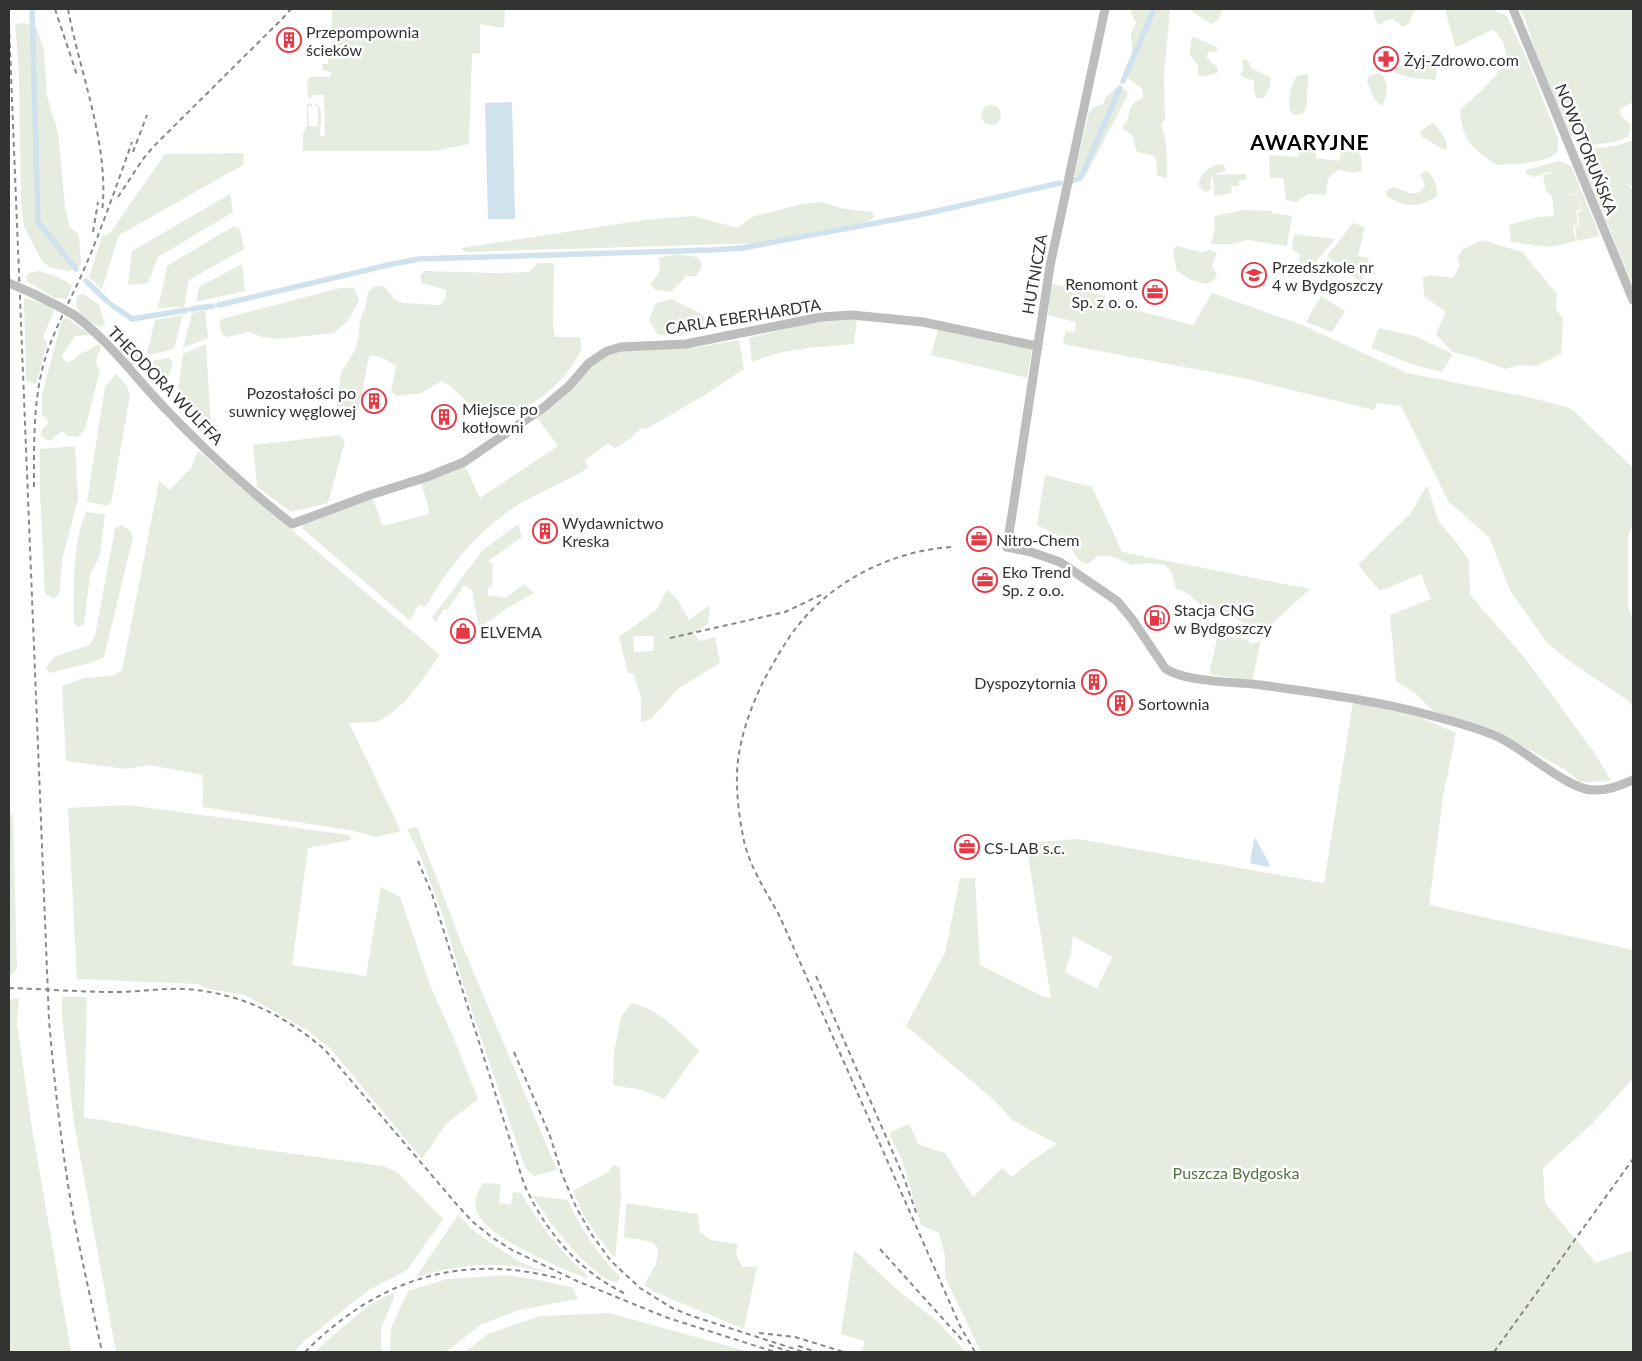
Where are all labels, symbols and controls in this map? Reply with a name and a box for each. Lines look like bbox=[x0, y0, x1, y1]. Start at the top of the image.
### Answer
place label: Przepompownia ścieków bbox=[306, 22, 419, 59]
building icon: Przepompownia ścieków bbox=[276, 27, 302, 53]
pharmacy icon: Żyj-Zdrowo.com bbox=[1373, 46, 1399, 72]
place label: Żyj-Zdrowo.com bbox=[1404, 50, 1519, 69]
street label: NOWOTORUŃSKA bbox=[1552, 81, 1622, 217]
district label: AWARYJNE bbox=[1249, 129, 1370, 154]
street label: HUTNICZA bbox=[1018, 232, 1050, 316]
place label: Przedszkole nr 4 w Bydgoszczy bbox=[1272, 257, 1384, 294]
school or university icon: Przedszkole nr 4 w Bydgoszczy bbox=[1241, 262, 1267, 288]
place label: Renomont Sp. z o. o. bbox=[1065, 274, 1138, 311]
office icon: Renomont Sp. z o. o. bbox=[1142, 279, 1168, 305]
street label: CARLA EBERHARDTA bbox=[664, 294, 822, 338]
street label: THEODORA WULFFA bbox=[105, 322, 228, 448]
place label: Pozostałości po suwnicy węglowej bbox=[229, 383, 356, 420]
building icon: Pozostałości po suwnicy węglowej bbox=[361, 388, 387, 414]
place label: Miejsce po kotłowni bbox=[462, 399, 538, 436]
building icon: Miejsce po kotłowni bbox=[431, 404, 457, 430]
place label: Wydawnictwo Kreska bbox=[562, 513, 663, 550]
building icon: Wydawnictwo Kreska bbox=[532, 518, 558, 544]
office icon: Nitro-Chem bbox=[966, 526, 992, 552]
place label: Nitro-Chem bbox=[996, 530, 1079, 549]
place label: Eko Trend Sp. z o.o. bbox=[1002, 562, 1071, 599]
office icon: Eko Trend Sp. z o.o. bbox=[972, 567, 998, 593]
place label: Stacja CNG w Bydgoszczy bbox=[1174, 600, 1273, 637]
fuel station icon: Stacja CNG w Bydgoszczy bbox=[1144, 605, 1170, 631]
shop icon: ELVEMA bbox=[450, 618, 476, 644]
place label: ELVEMA bbox=[480, 622, 542, 641]
building icon: Dyspozytornia bbox=[1081, 669, 1107, 695]
place label: Dyspozytornia bbox=[974, 673, 1076, 692]
building icon: Sortownia bbox=[1107, 690, 1133, 716]
place label: Sortownia bbox=[1138, 694, 1209, 713]
office icon: CS-LAB s.c. bbox=[954, 834, 980, 860]
place label: CS-LAB s.c. bbox=[984, 838, 1065, 857]
park label: Puszcza Bydgoska bbox=[1173, 1163, 1299, 1182]

